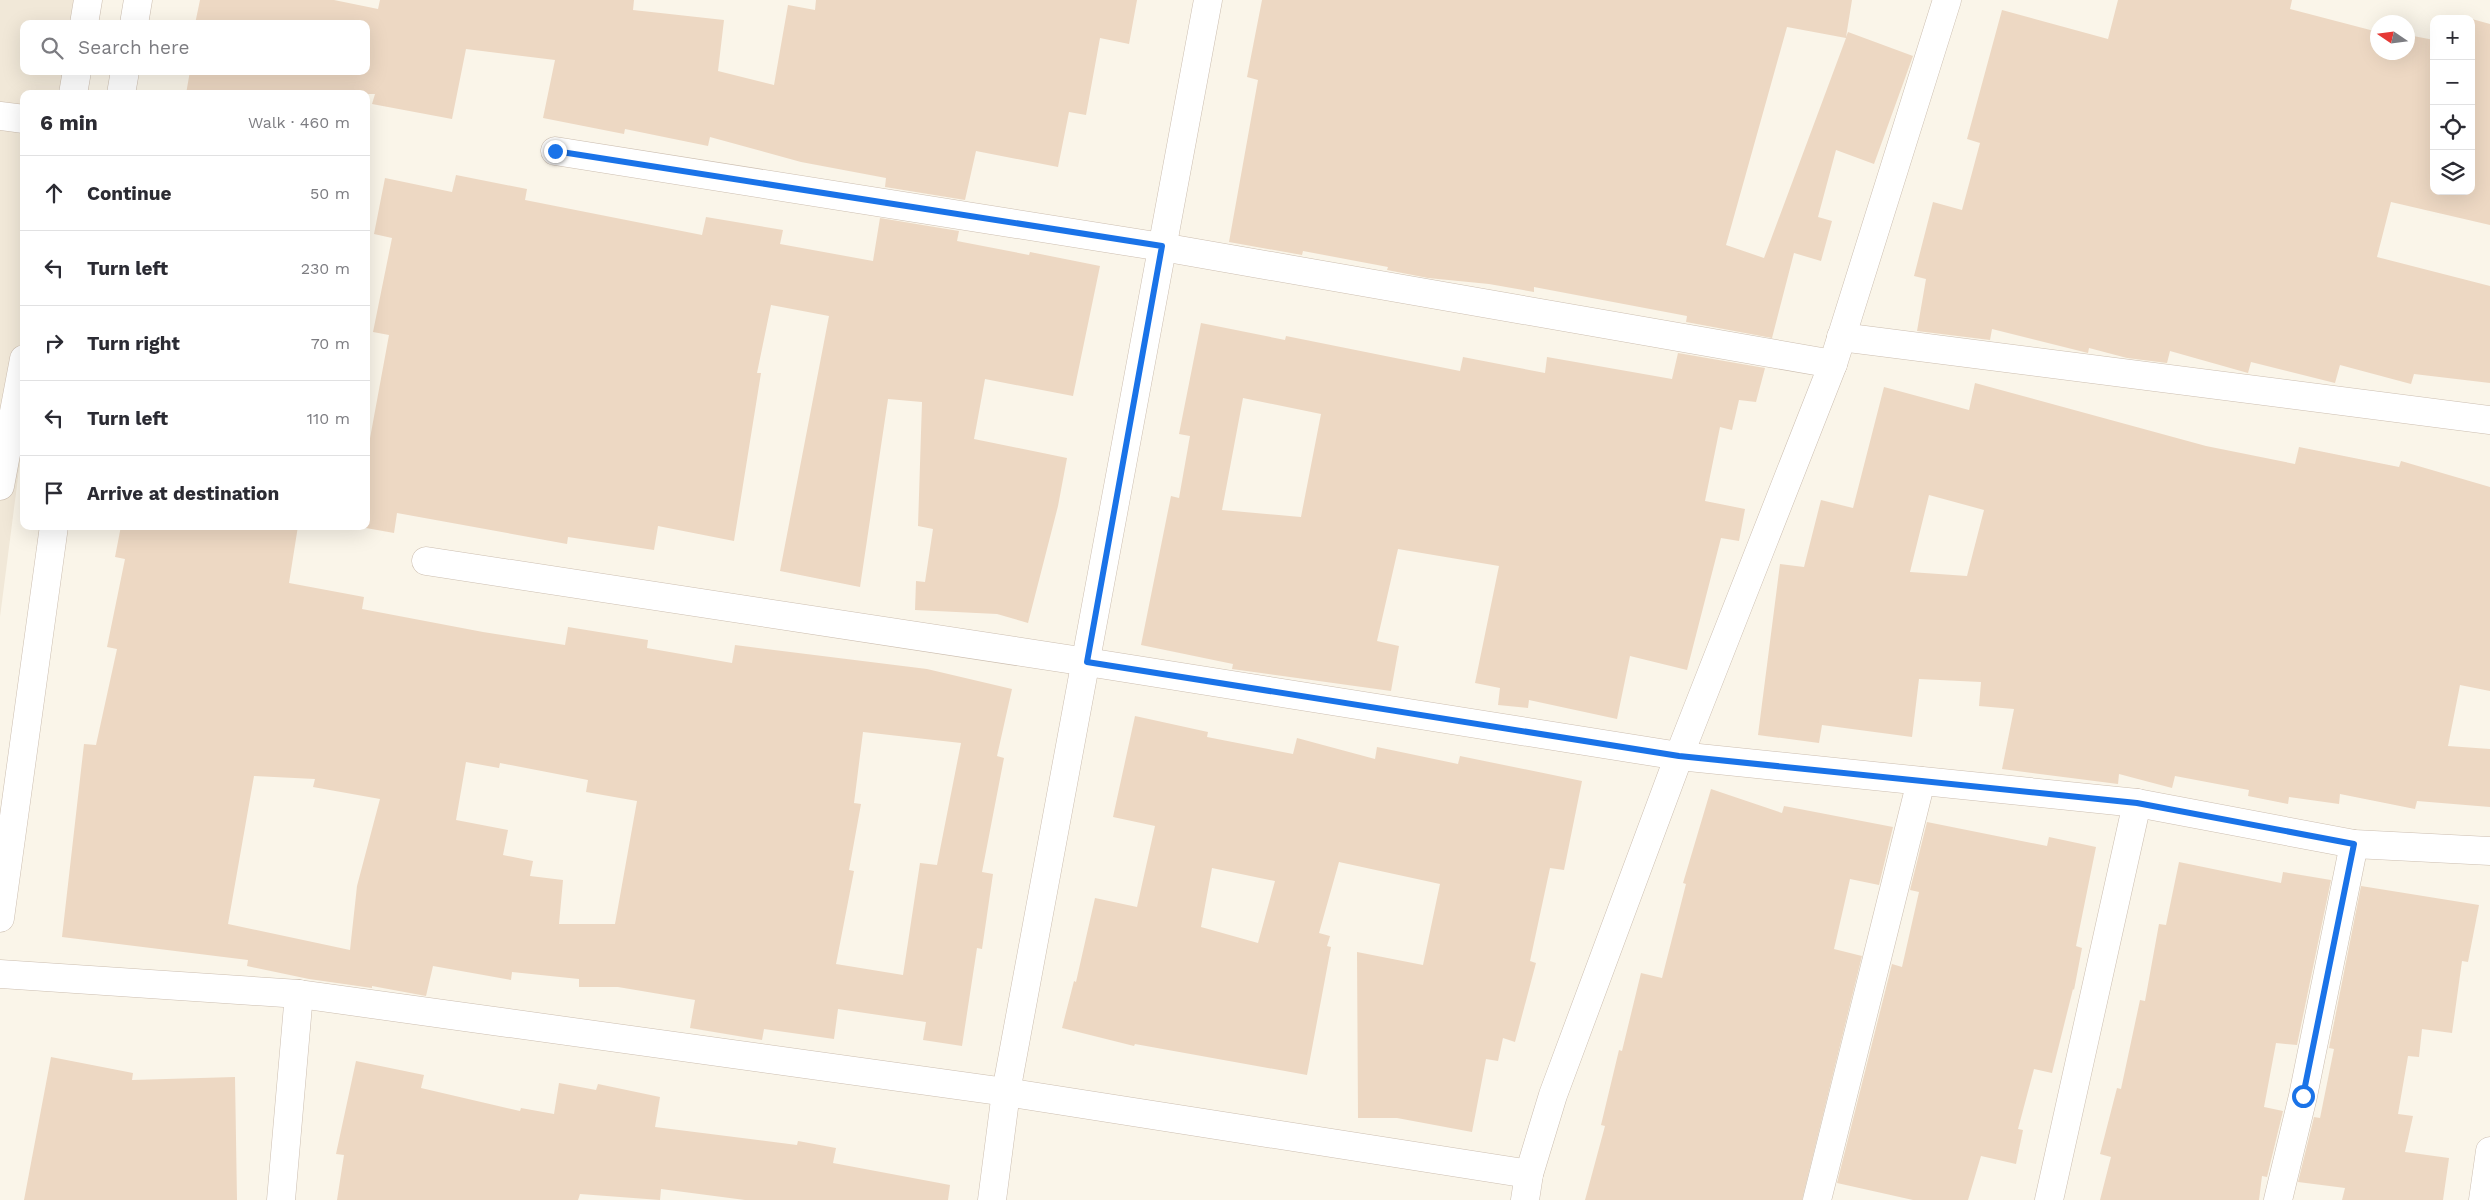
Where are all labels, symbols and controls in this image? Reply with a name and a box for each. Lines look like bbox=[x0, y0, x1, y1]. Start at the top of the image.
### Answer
north arrow bbox=[2370, 15, 2415, 60]
map controls bbox=[2430, 15, 2475, 195]
button: + bbox=[2430, 15, 2475, 60]
search box bbox=[20, 20, 370, 75]
icon: search bbox=[38, 34, 66, 62]
text: Search here bbox=[78, 36, 189, 59]
button: − bbox=[2430, 60, 2475, 105]
button: locate bbox=[2430, 105, 2475, 150]
text: 6 min bbox=[40, 110, 98, 135]
text: Walk · 460 m bbox=[248, 113, 350, 132]
route end bbox=[544, 140, 567, 163]
button: layers bbox=[2430, 150, 2475, 195]
icon: ahead bbox=[40, 179, 68, 207]
text: Continue bbox=[87, 182, 171, 205]
text: 50 m bbox=[310, 184, 350, 203]
icon: left bbox=[40, 254, 68, 282]
text: Turn left bbox=[87, 257, 168, 280]
text: 230 m bbox=[301, 259, 350, 278]
icon: right bbox=[40, 329, 68, 357]
text: Turn right bbox=[87, 332, 180, 355]
text: 70 m bbox=[311, 334, 350, 353]
icon: left bbox=[40, 404, 68, 432]
text: Turn left bbox=[87, 407, 168, 430]
text: 110 m bbox=[307, 409, 350, 428]
icon: arrive bbox=[40, 479, 68, 507]
text: Arrive at destination bbox=[87, 482, 279, 505]
route start bbox=[2292, 1085, 2315, 1108]

